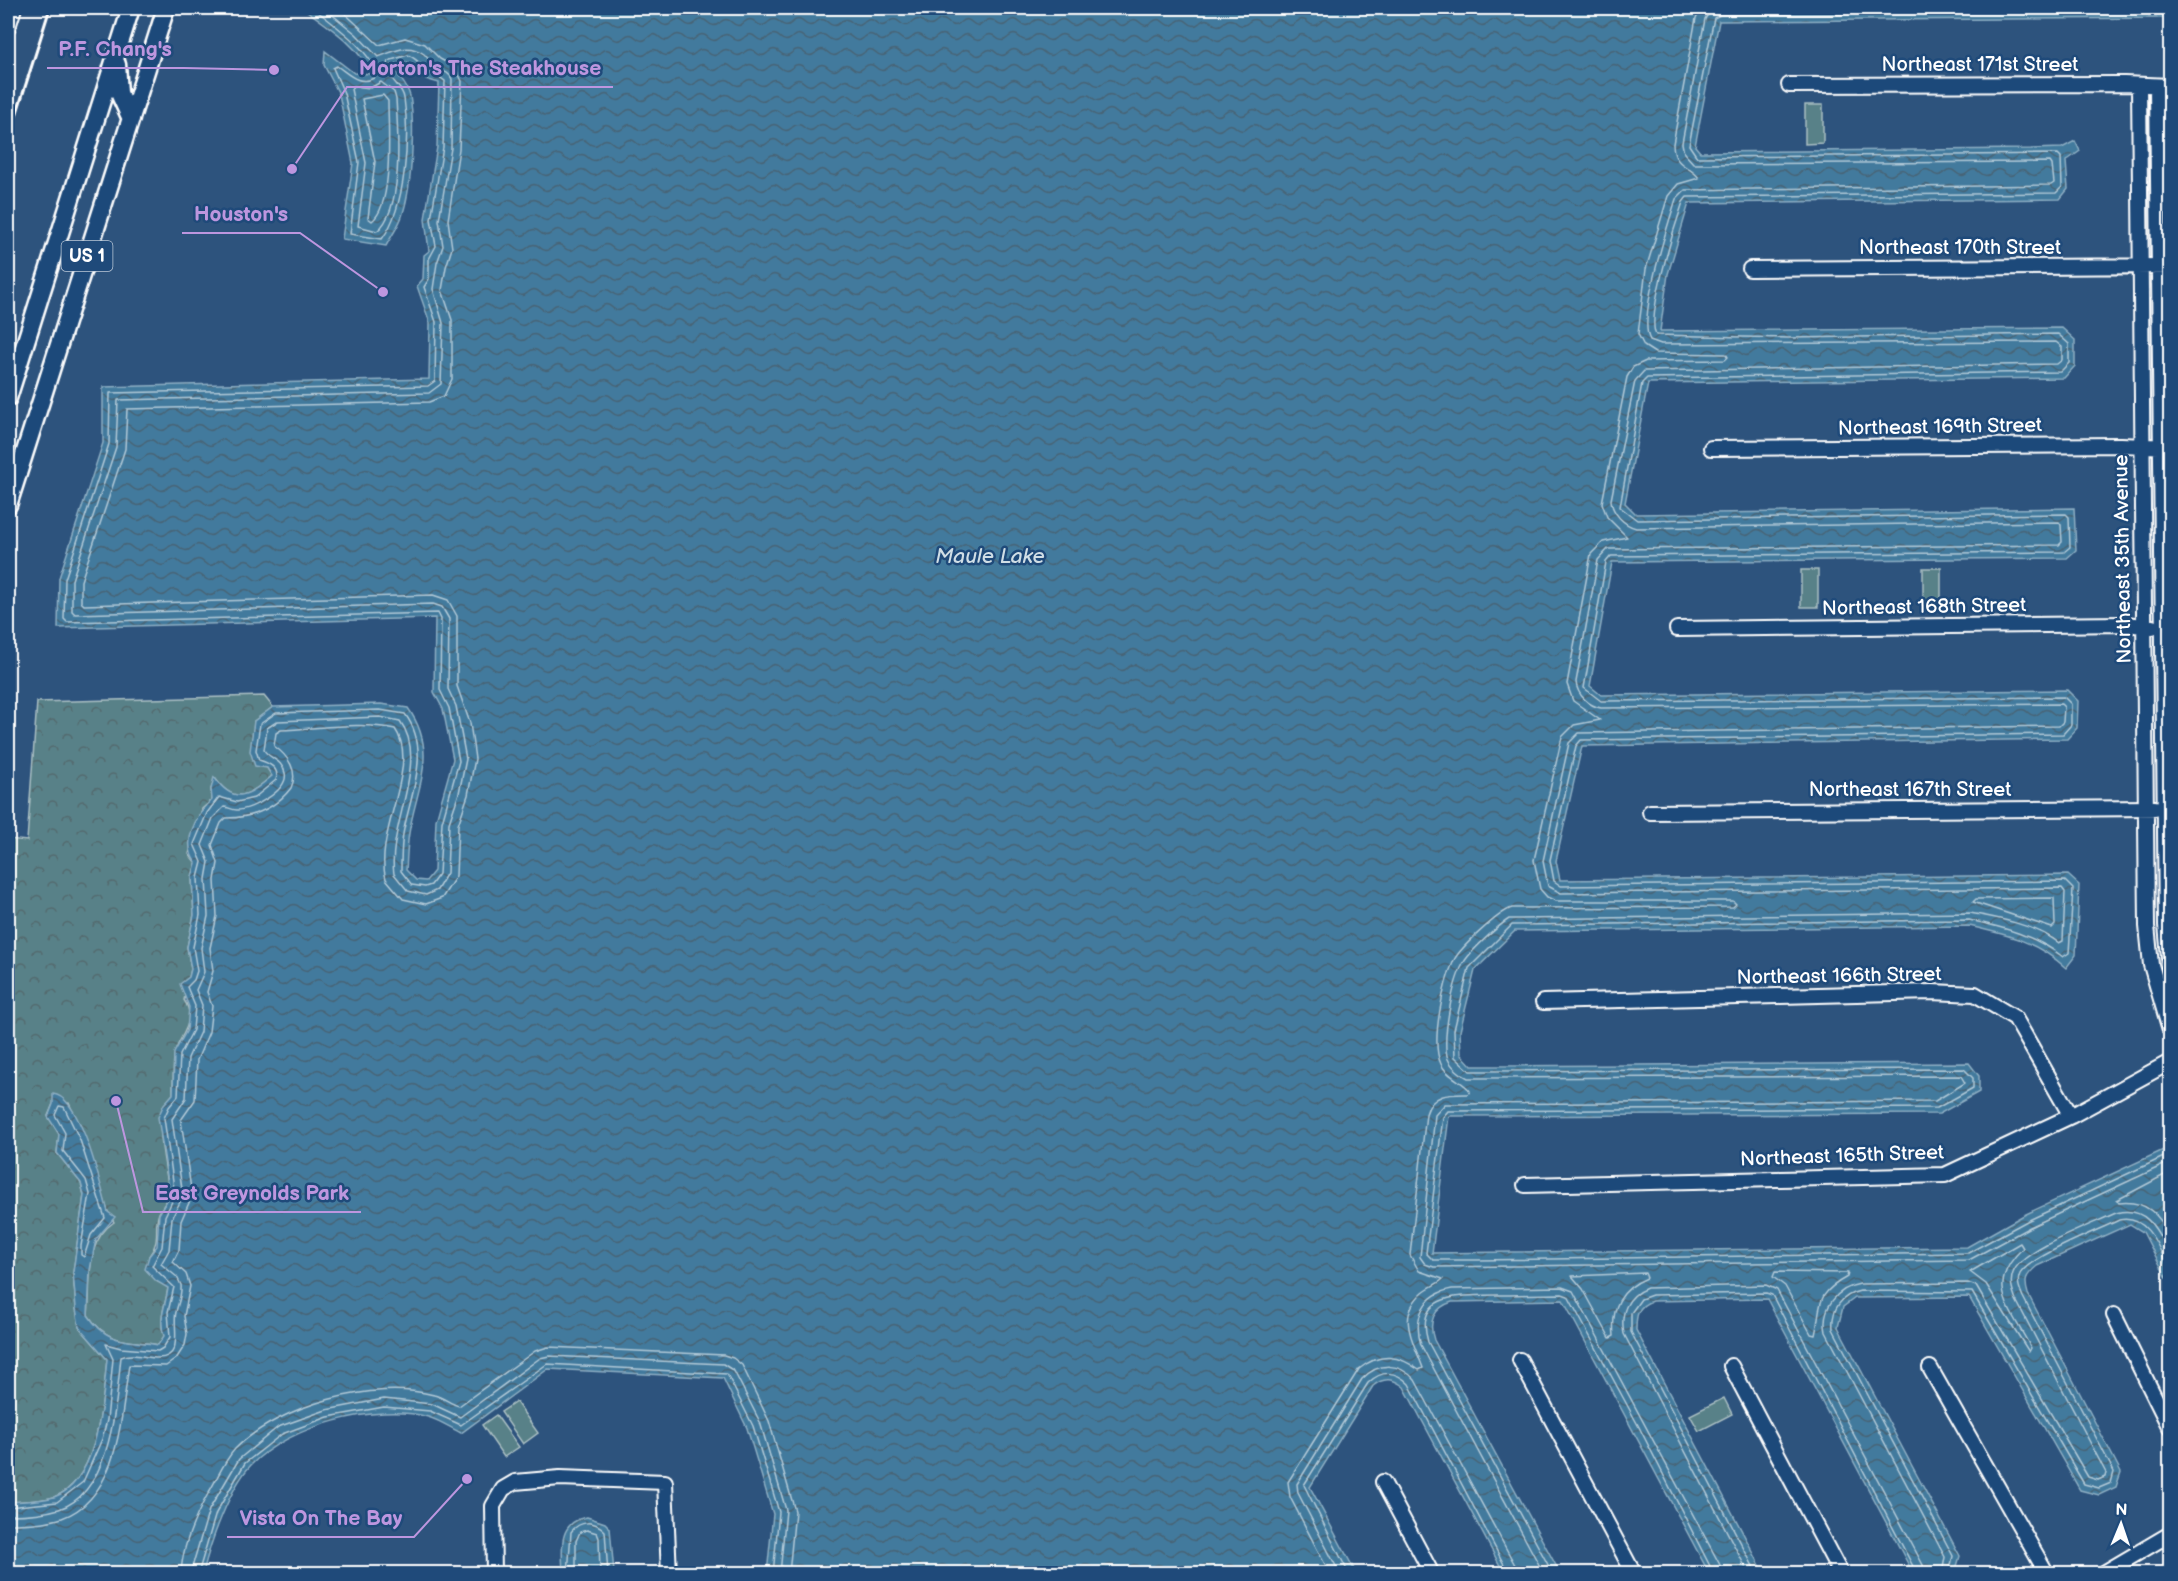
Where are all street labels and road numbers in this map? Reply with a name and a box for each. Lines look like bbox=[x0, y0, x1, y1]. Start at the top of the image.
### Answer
street label: Northeast 171st Street bbox=[1882, 53, 2078, 77]
street label: Northeast 170th Street bbox=[1859, 236, 2061, 260]
road number: US 1 bbox=[62, 241, 112, 271]
street label: Northeast 169th Street bbox=[1838, 413, 2042, 441]
street label: Northeast 35th Avenue bbox=[2109, 454, 2137, 664]
street label: Northeast 168th Street bbox=[1822, 593, 2026, 621]
street label: Northeast 167th Street bbox=[1809, 778, 2011, 802]
street label: Northeast 166th Street bbox=[1736, 962, 1942, 990]
street label: Northeast 165th Street bbox=[1740, 1140, 1944, 1172]

